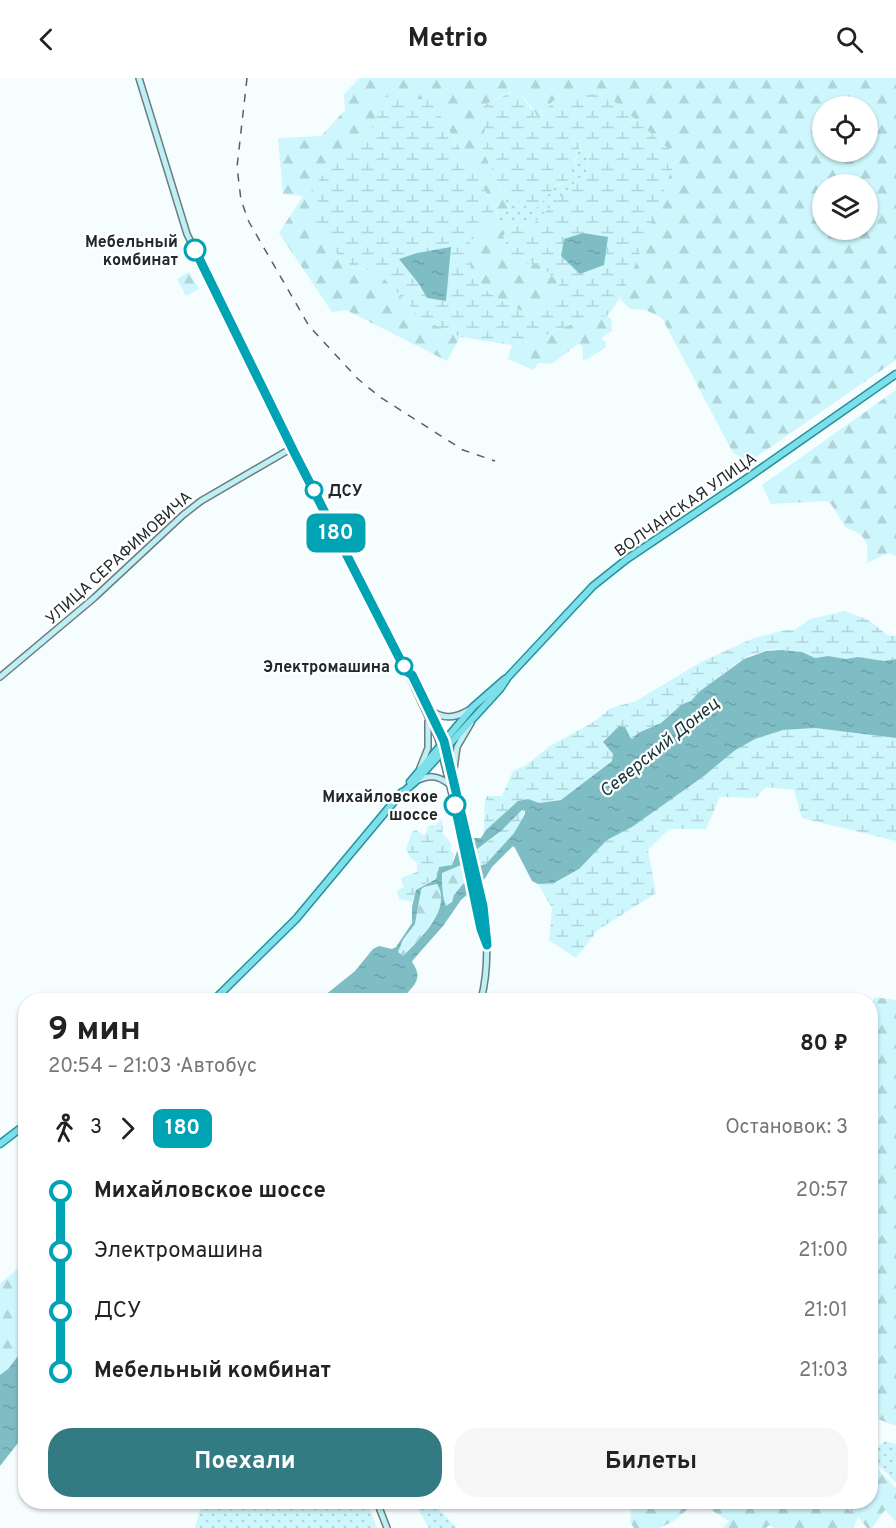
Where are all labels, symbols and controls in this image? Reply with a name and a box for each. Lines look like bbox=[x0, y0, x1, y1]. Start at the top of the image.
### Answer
text: Metrio bbox=[408, 22, 488, 56]
icon: back bbox=[30, 23, 63, 56]
icon: search bbox=[833, 23, 866, 56]
map controls bbox=[812, 96, 878, 240]
button: locate bbox=[812, 96, 878, 162]
button: layers bbox=[812, 174, 878, 240]
place label: Мебельный комбинат bbox=[85, 233, 178, 271]
marker: Мебельный комбинат bbox=[184, 239, 206, 261]
street label: ВОЛЧАНСКАЯ УЛИЦА bbox=[611, 449, 761, 562]
marker: ДСУ bbox=[305, 481, 323, 499]
place label: ДСУ bbox=[328, 482, 363, 502]
street label: УЛИЦА СЕРАФИМОВИЧА bbox=[42, 487, 197, 629]
line badge: 180 bbox=[302, 514, 370, 552]
text: 180 bbox=[318, 520, 354, 547]
marker: Электромашина bbox=[395, 657, 413, 675]
place label: Электромашина bbox=[263, 658, 390, 678]
water label: Северский Донец bbox=[595, 693, 725, 804]
place label: Михайловское шоссе bbox=[322, 788, 438, 826]
marker: Михайловское шоссе bbox=[444, 794, 466, 816]
text: 9 мин bbox=[48, 1010, 141, 1052]
text: 80 ₽ bbox=[800, 1031, 848, 1058]
text: 20:54 – 21:03 · Автобус bbox=[48, 1054, 257, 1080]
icon: walk bbox=[48, 1112, 81, 1145]
icon: forward bbox=[111, 1112, 144, 1145]
text: 3 bbox=[90, 1115, 102, 1141]
text: 180 bbox=[165, 1115, 200, 1142]
text: Остановок: 3 bbox=[725, 1115, 848, 1141]
text: Михайловское шоссе bbox=[94, 1178, 326, 1205]
text: 20:57 bbox=[796, 1178, 848, 1204]
text: Электромашина bbox=[94, 1238, 263, 1265]
text: 21:00 bbox=[798, 1238, 848, 1264]
text: ДСУ bbox=[94, 1298, 141, 1325]
text: 21:01 bbox=[804, 1298, 848, 1324]
text: Мебельный комбинат bbox=[94, 1358, 331, 1385]
text: 21:03 bbox=[799, 1358, 848, 1384]
button: Поехали bbox=[48, 1428, 442, 1497]
button: Билеты bbox=[454, 1428, 848, 1497]

